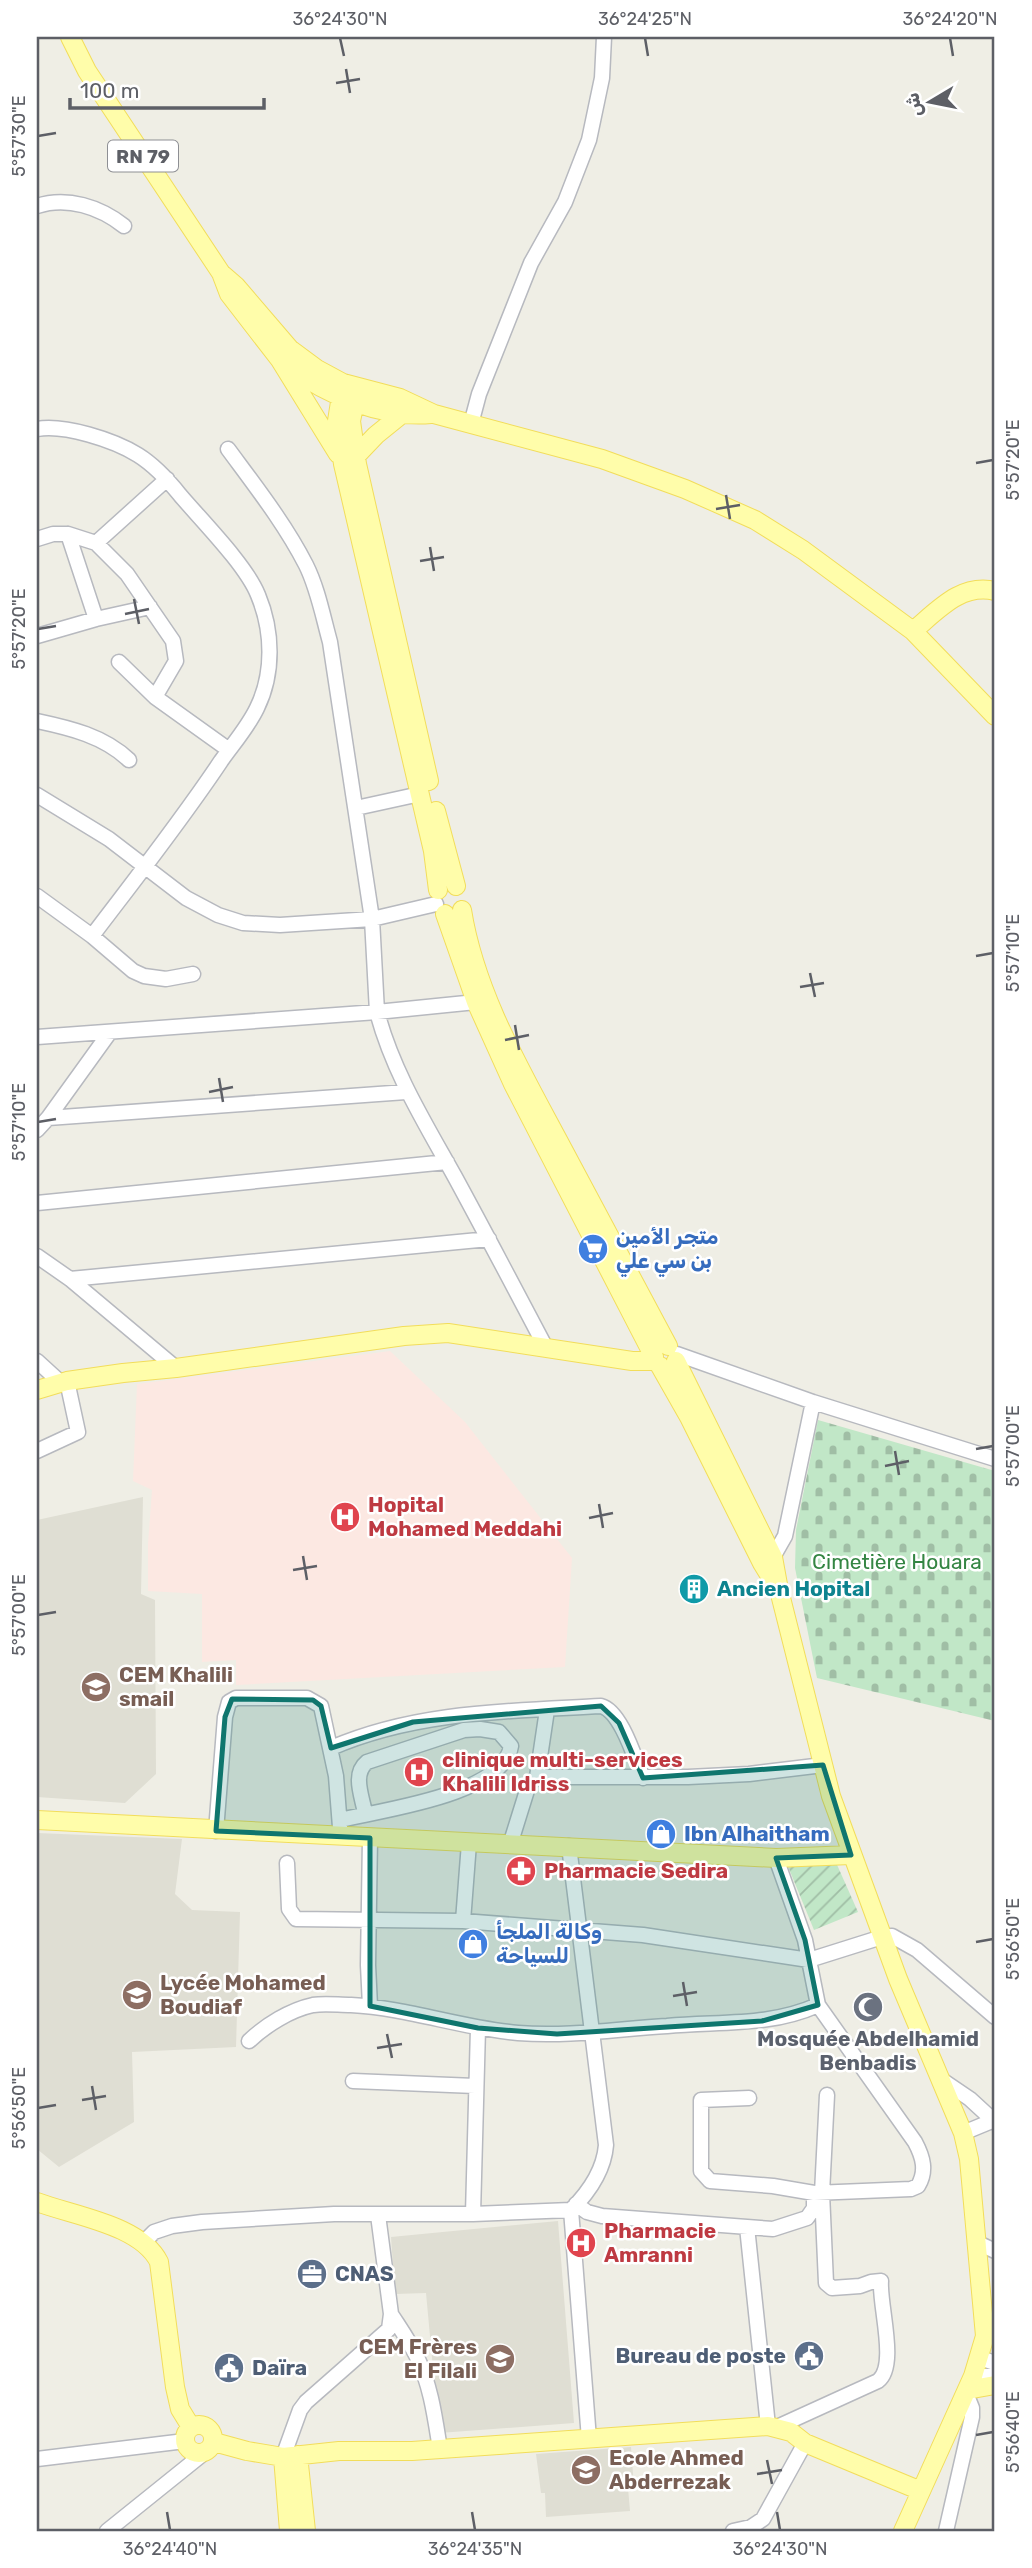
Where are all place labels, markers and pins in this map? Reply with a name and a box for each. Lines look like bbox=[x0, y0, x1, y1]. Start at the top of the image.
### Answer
place label: متجر الأمين بن سي علي bbox=[616, 1224, 718, 1277]
supermarket icon: متجر الأمين بن سي علي bbox=[576, 1232, 610, 1266]
place label: Hopital Mohamed Meddahi bbox=[368, 1492, 562, 1541]
hospital icon: Hopital Mohamed Meddahi bbox=[328, 1500, 362, 1534]
building icon: Ancien Hopital bbox=[677, 1572, 711, 1606]
place label: Ancien Hopital bbox=[717, 1576, 870, 1601]
place label: CEM Khalili smail bbox=[119, 1662, 233, 1711]
school or university icon: CEM Khalili smail bbox=[79, 1670, 113, 1704]
place label: clinique multi-services Khalili Idriss bbox=[442, 1747, 683, 1796]
hospital icon: clinique multi-services Khalili Idriss bbox=[402, 1755, 436, 1789]
shop icon: Ibn Alhaitham bbox=[644, 1817, 678, 1851]
place label: Ibn Alhaitham bbox=[684, 1821, 830, 1846]
pharmacy icon: Pharmacie Sedira bbox=[504, 1854, 538, 1888]
place label: Pharmacie Sedira bbox=[544, 1858, 728, 1883]
place label: وكالة الملجأ للسياحة bbox=[496, 1919, 602, 1968]
shop icon: وكالة الملجأ للسياحة bbox=[456, 1927, 490, 1961]
place label: Lycée Mohamed Boudiaf bbox=[160, 1970, 326, 2019]
school or university icon: Lycée Mohamed Boudiaf bbox=[120, 1978, 154, 2012]
mosque icon: Mosquée Abdelhamid Benbadis bbox=[851, 1990, 885, 2024]
place label: Mosquée Abdelhamid Benbadis bbox=[757, 2026, 979, 2075]
place label: Pharmacie Amranni bbox=[604, 2218, 716, 2267]
hospital icon: Pharmacie Amranni bbox=[564, 2226, 598, 2260]
office icon: CNAS bbox=[295, 2257, 329, 2291]
place label: CNAS bbox=[335, 2261, 394, 2286]
place label: CEM Frères El Filali bbox=[359, 2334, 477, 2383]
public building icon: Bureau de poste bbox=[792, 2339, 826, 2373]
school or university icon: CEM Frères El Filali bbox=[483, 2342, 517, 2376]
place label: Bureau de poste bbox=[615, 2343, 786, 2368]
public building icon: Daïra bbox=[212, 2351, 246, 2385]
place label: Daïra bbox=[252, 2355, 307, 2380]
place label: Ecole Ahmed Abderrezak bbox=[609, 2445, 744, 2494]
school or university icon: Ecole Ahmed Abderrezak bbox=[569, 2453, 603, 2487]

